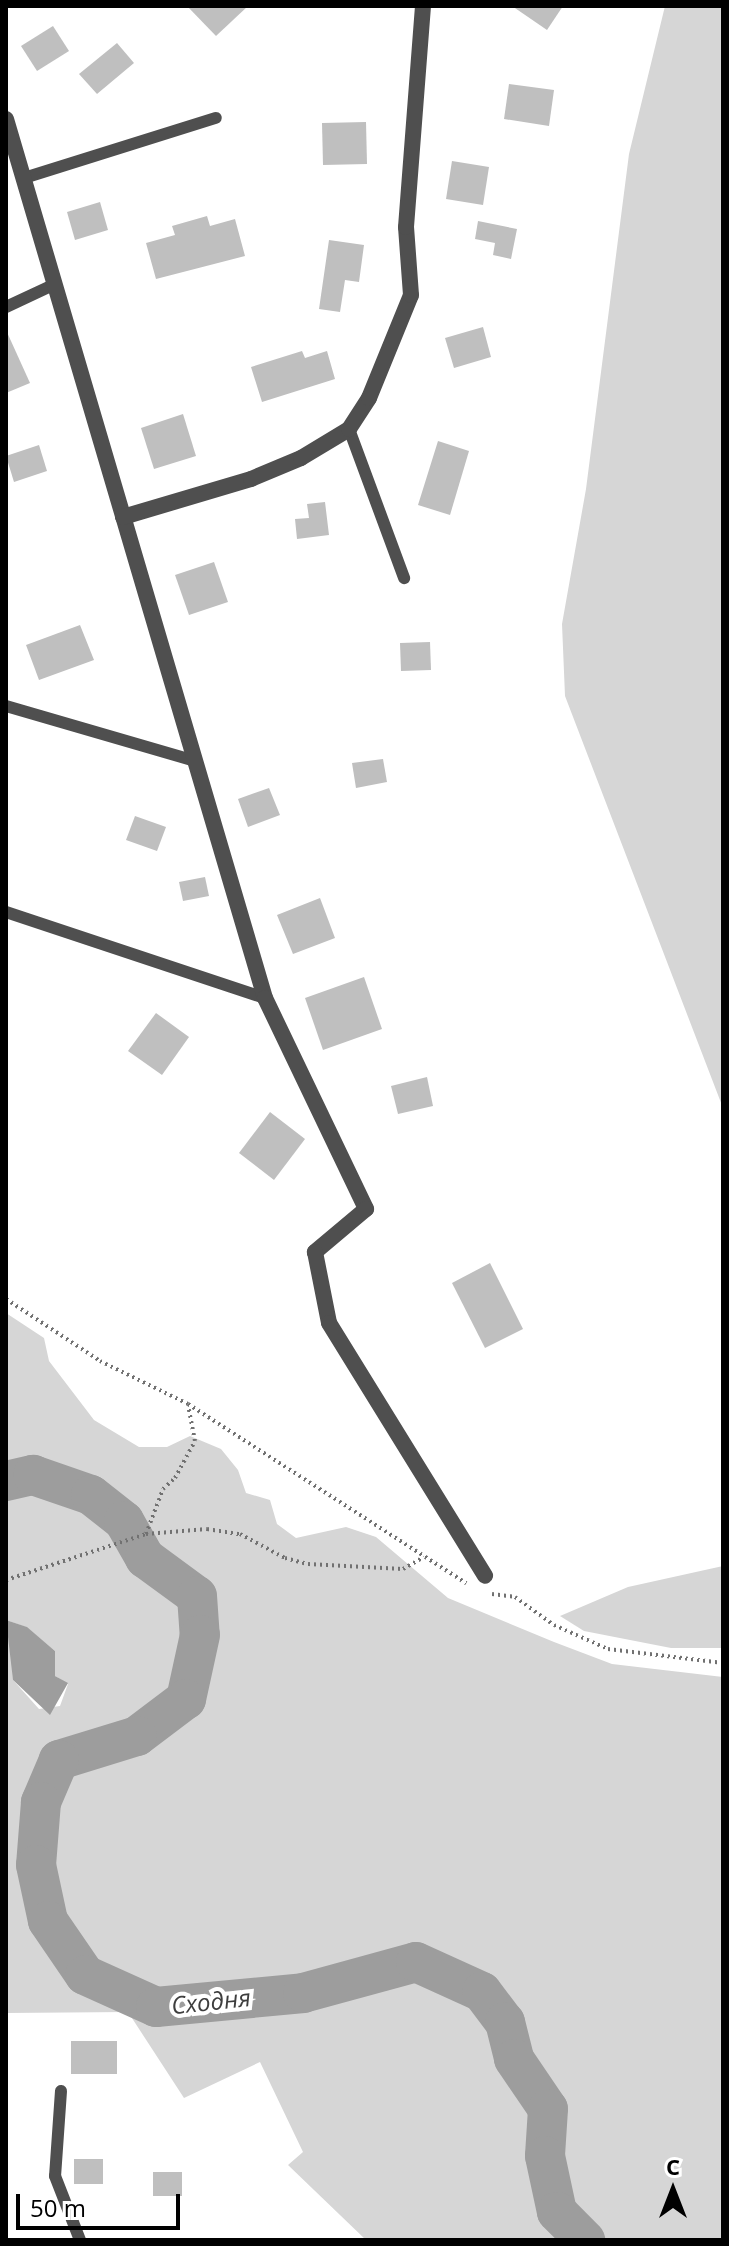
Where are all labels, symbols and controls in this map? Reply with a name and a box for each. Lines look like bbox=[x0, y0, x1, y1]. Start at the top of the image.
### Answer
water label: Сходня bbox=[170, 1983, 252, 2019]
north arrow bbox=[633, 2150, 713, 2230]
text: С bbox=[666, 2151, 680, 2181]
scale bar bbox=[20, 2178, 184, 2228]
text: 50 m bbox=[30, 2191, 86, 2224]

